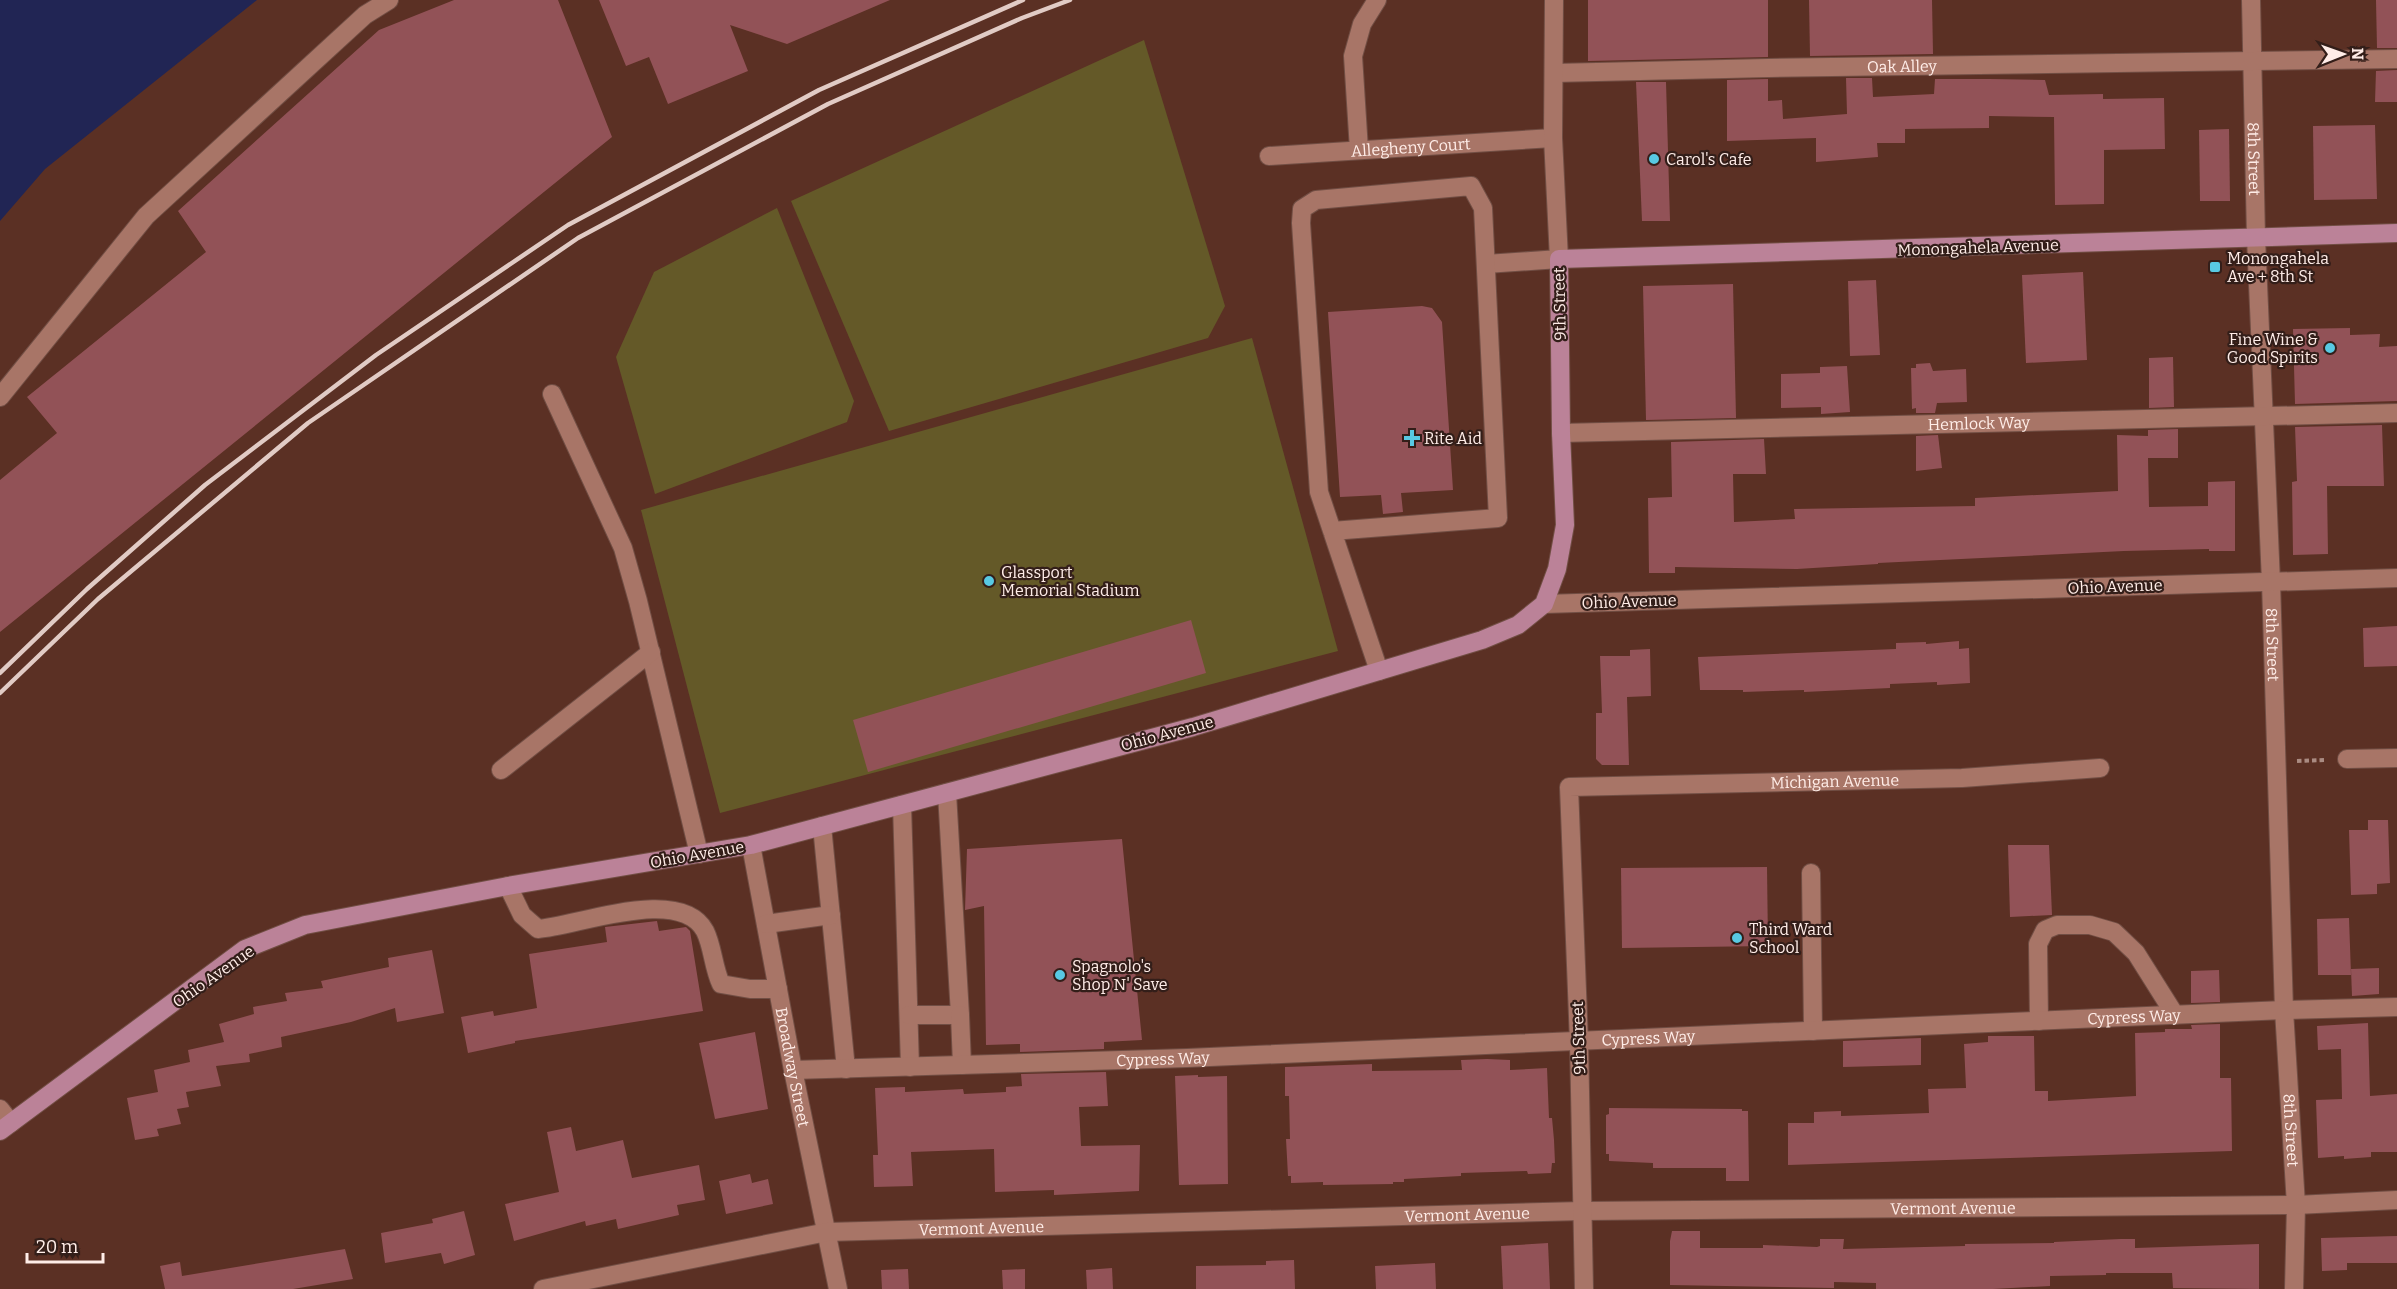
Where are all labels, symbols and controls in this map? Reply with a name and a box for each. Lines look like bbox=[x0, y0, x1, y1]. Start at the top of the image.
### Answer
north arrow bbox=[2313, 24, 2373, 84]
text: N bbox=[2348, 47, 2367, 60]
street label: Oak Alley bbox=[1867, 57, 1938, 77]
street label: 8th Street bbox=[2244, 122, 2264, 196]
street label: Allegheny Court bbox=[1350, 134, 1471, 161]
place label: Carol's Cafe bbox=[1666, 150, 1752, 169]
marker: Carol's Cafe bbox=[1647, 152, 1661, 166]
street label: Monongahela Avenue bbox=[1897, 235, 2059, 260]
place label: Monongahela Ave + 8th St bbox=[2227, 249, 2329, 286]
marker: Monongahela Ave + 8th St bbox=[2208, 260, 2222, 274]
street label: 9th Street bbox=[1549, 267, 1570, 341]
place label: Fine Wine & Good Spirits bbox=[2227, 330, 2318, 367]
marker: Fine Wine & Good Spirits bbox=[2323, 341, 2337, 355]
street label: Hemlock Way bbox=[1928, 413, 2031, 434]
place label: Rite Aid bbox=[1424, 429, 1482, 448]
marker: Rite Aid bbox=[1405, 431, 1419, 445]
place label: Glassport Memorial Stadium bbox=[1001, 563, 1139, 600]
marker: Glassport Memorial Stadium bbox=[982, 574, 996, 588]
street label: Ohio Avenue bbox=[2067, 575, 2163, 598]
street label: Ohio Avenue bbox=[1581, 590, 1677, 613]
street label: 8th Street bbox=[2262, 608, 2283, 682]
street label: Ohio Avenue bbox=[1119, 712, 1216, 755]
street label: Michigan Avenue bbox=[1770, 770, 1899, 792]
street label: Ohio Avenue bbox=[649, 837, 746, 872]
place label: Third Ward School bbox=[1749, 920, 1833, 957]
marker: Third Ward School bbox=[1730, 931, 1744, 945]
street label: Ohio Avenue bbox=[169, 941, 258, 1011]
place label: Spagnolo's Shop N' Save bbox=[1072, 957, 1168, 994]
marker: Spagnolo's Shop N' Save bbox=[1053, 968, 1067, 982]
street label: 9th Street bbox=[1568, 1001, 1589, 1075]
street label: Broadway Street bbox=[771, 1006, 814, 1129]
street label: Cypress Way bbox=[2087, 1006, 2182, 1029]
street label: Cypress Way bbox=[1601, 1027, 1696, 1050]
street label: Cypress Way bbox=[1116, 1048, 1211, 1070]
street label: 8th Street bbox=[2279, 1093, 2303, 1168]
street label: Vermont Avenue bbox=[1890, 1198, 2016, 1218]
street label: Vermont Avenue bbox=[1404, 1203, 1530, 1226]
street label: Vermont Avenue bbox=[918, 1217, 1044, 1239]
scale bar bbox=[27, 1226, 104, 1264]
text: 20 m bbox=[36, 1236, 78, 1258]

